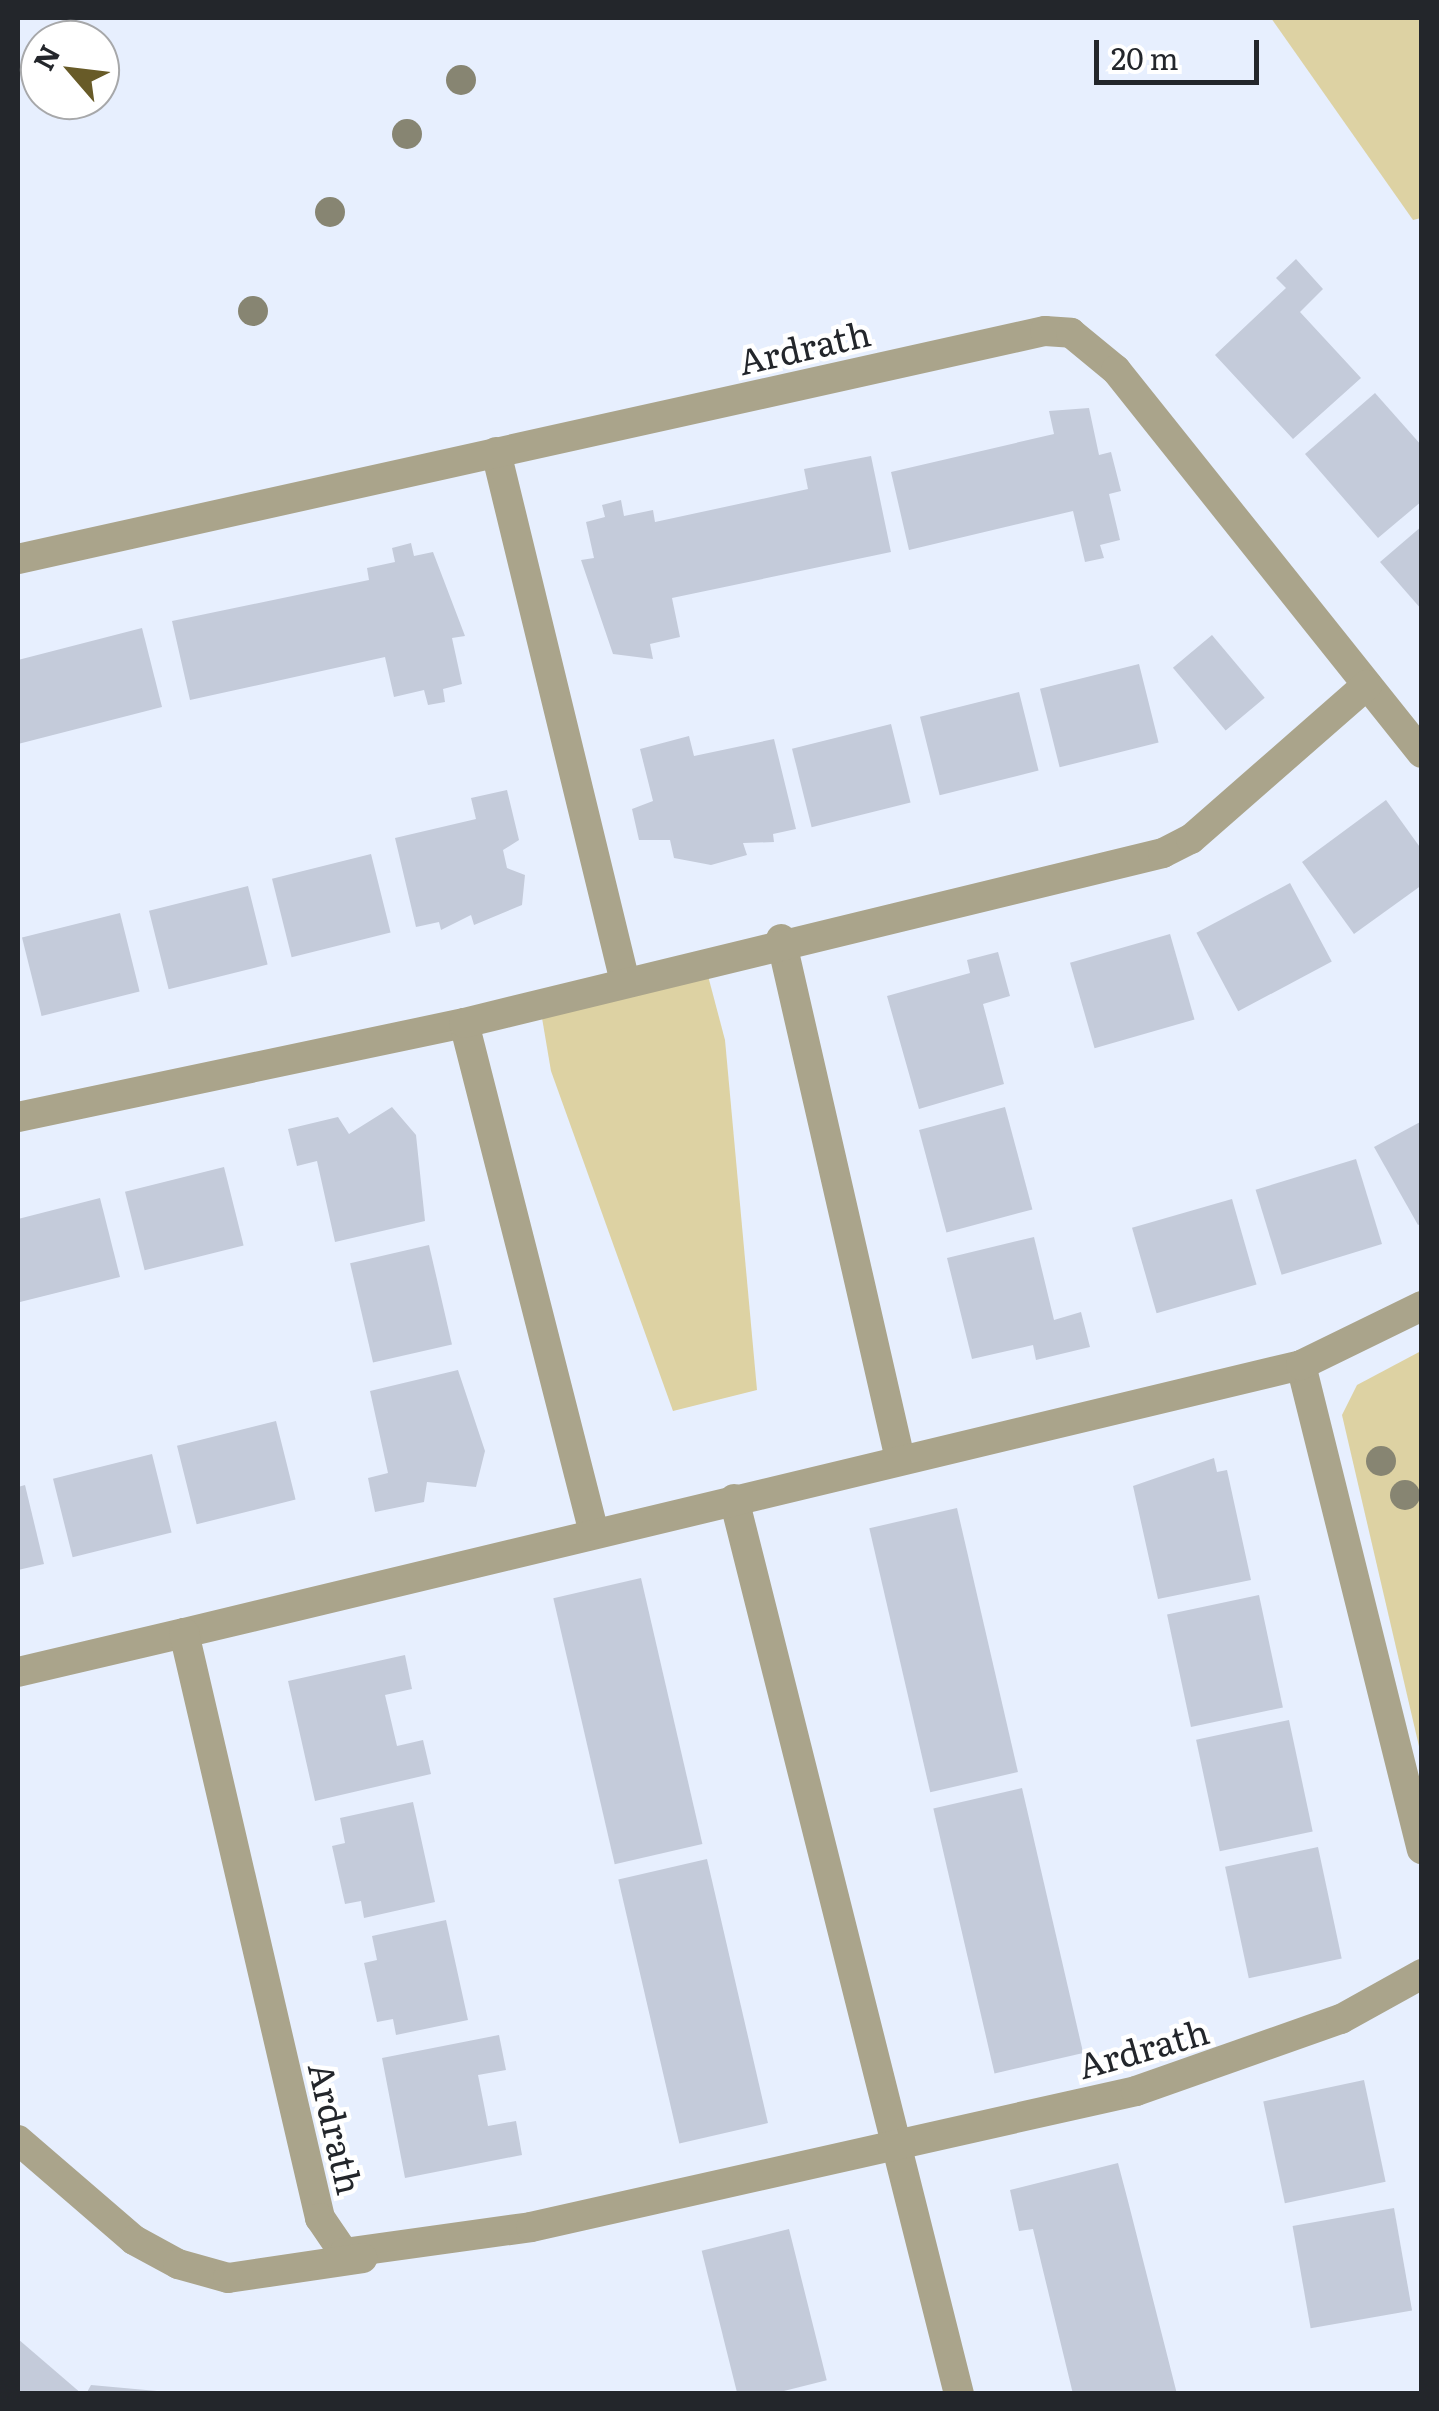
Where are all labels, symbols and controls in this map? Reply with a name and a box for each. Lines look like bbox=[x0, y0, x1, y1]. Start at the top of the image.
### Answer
north arrow bbox=[20, 20, 120, 120]
scale bar bbox=[1099, 20, 1264, 82]
text: 20 m bbox=[1111, 35, 1179, 79]
text: N bbox=[21, 37, 69, 77]
street label: Ardrath bbox=[734, 310, 874, 382]
street label: Ardrath bbox=[1073, 2008, 1213, 2086]
street label: Ardrath bbox=[301, 2058, 373, 2198]

